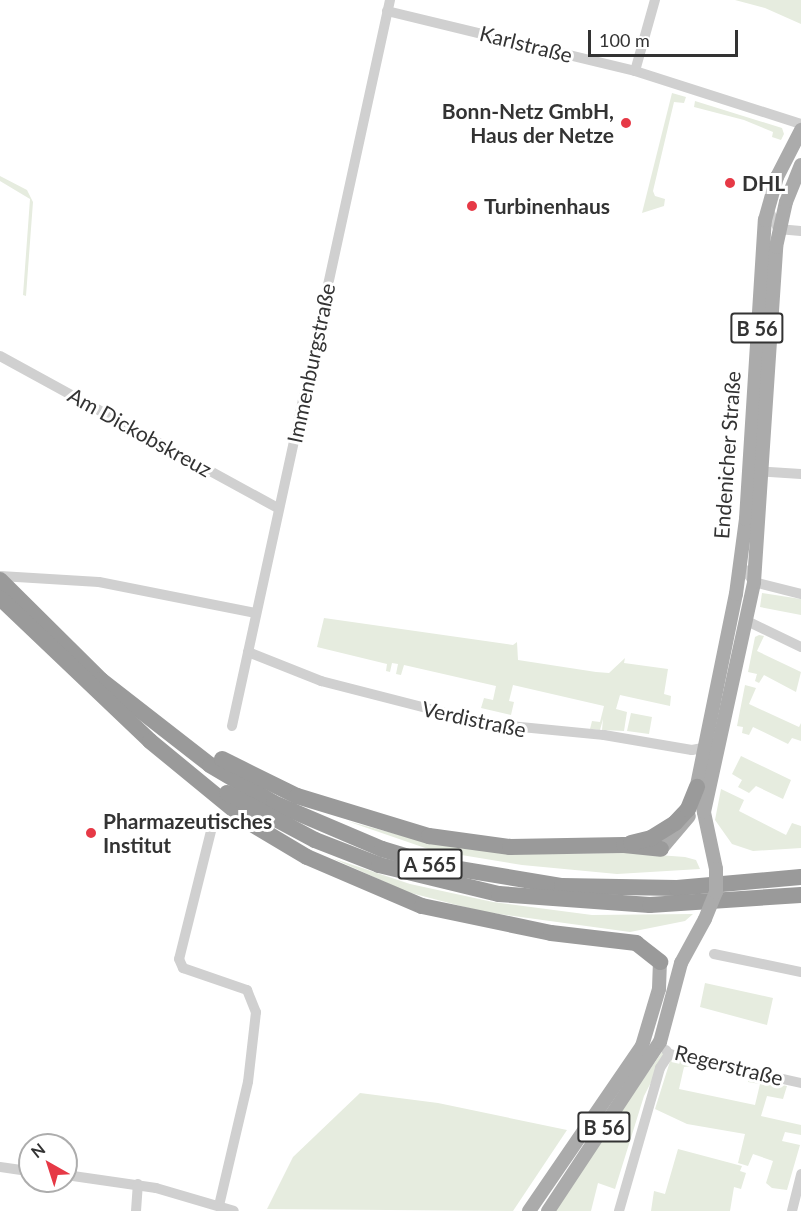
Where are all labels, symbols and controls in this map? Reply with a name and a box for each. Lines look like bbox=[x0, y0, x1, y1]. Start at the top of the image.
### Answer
scale bar bbox=[591, 18, 741, 56]
street label: Karlstraße bbox=[477, 20, 575, 68]
text: 100 m bbox=[599, 29, 650, 51]
place label: Bonn-Netz GmbH, Haus der Netze bbox=[442, 98, 614, 148]
marker: Bonn-Netz GmbH, Haus der Netze bbox=[619, 116, 633, 130]
place label: DHL bbox=[742, 170, 785, 196]
marker: DHL bbox=[723, 176, 737, 190]
place label: Turbinenhaus bbox=[484, 193, 610, 219]
marker: Turbinenhaus bbox=[465, 199, 479, 213]
street label: Immenburgstraße bbox=[282, 281, 340, 445]
road number: B 56 bbox=[730, 311, 784, 345]
street label: Endenicher Straße bbox=[709, 370, 745, 540]
street label: Am Dickobskreuz bbox=[64, 382, 216, 482]
street label: Verdistraße bbox=[420, 696, 528, 742]
place label: Pharmazeutisches Institut bbox=[103, 808, 272, 858]
marker: Pharmazeutisches Institut bbox=[84, 826, 98, 840]
road number: A 565 bbox=[397, 847, 463, 881]
street label: Regerstraße bbox=[672, 1039, 786, 1091]
road number: B 56 bbox=[577, 1110, 631, 1144]
north arrow bbox=[18, 1133, 78, 1193]
text: N bbox=[27, 1139, 48, 1161]

